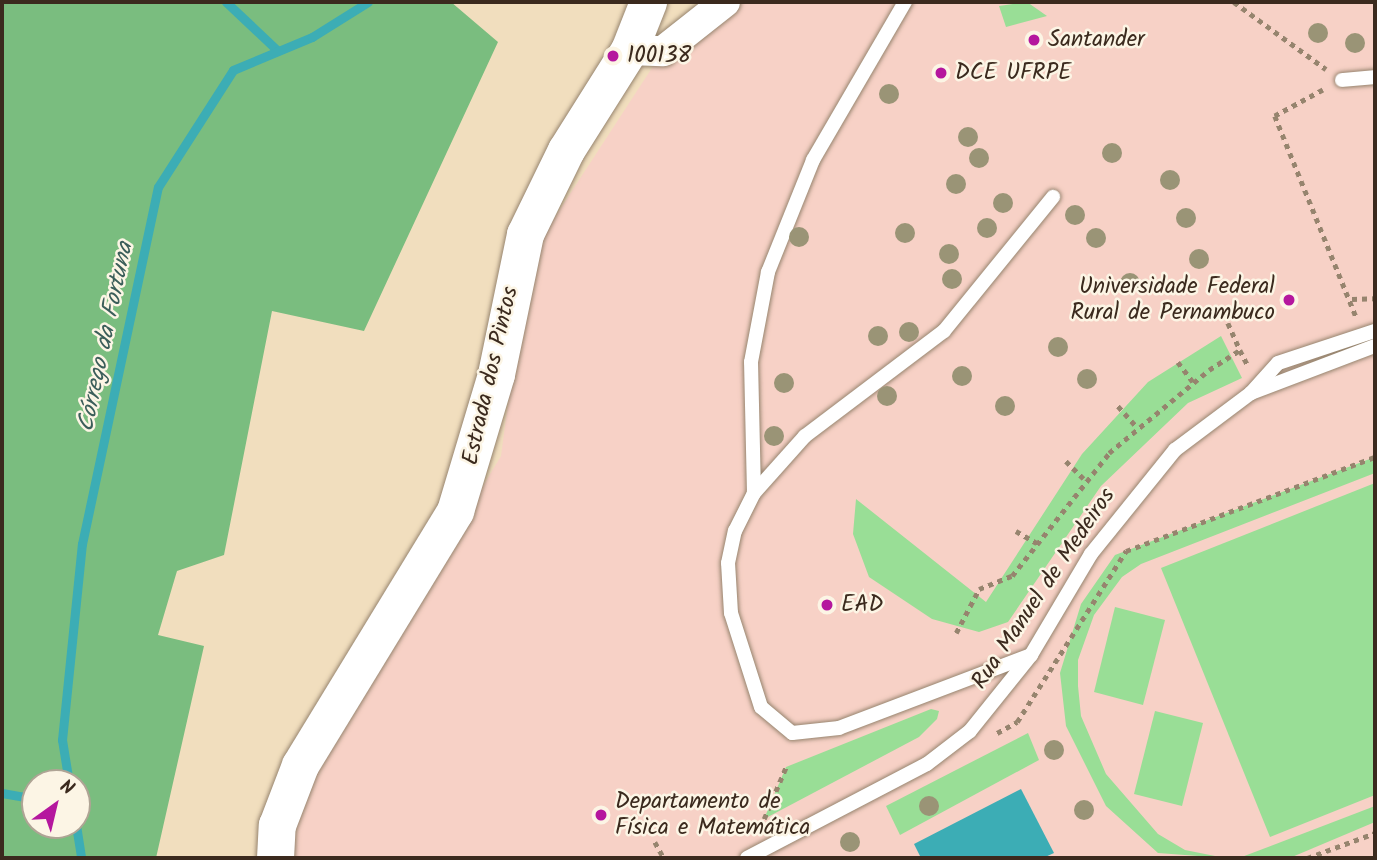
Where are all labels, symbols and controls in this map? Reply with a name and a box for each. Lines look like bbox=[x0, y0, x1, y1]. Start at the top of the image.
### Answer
place label: Santander bbox=[1048, 26, 1145, 54]
marker: Santander bbox=[1026, 32, 1042, 48]
place label: 100138 bbox=[627, 42, 691, 70]
marker: 100138 bbox=[605, 48, 621, 64]
place label: DCE UFRPE bbox=[955, 59, 1071, 87]
marker: DCE UFRPE bbox=[933, 65, 949, 81]
water label: Córrego da Fortuna bbox=[72, 240, 140, 434]
place label: Universidade Federal Rural de Pernambuco bbox=[1071, 273, 1275, 327]
street label: Estrada dos Pintos bbox=[457, 284, 525, 468]
marker: Universidade Federal Rural de Pernambuco bbox=[1281, 292, 1297, 308]
street label: Rua Manuel de Medeiros bbox=[966, 483, 1122, 695]
place label: EAD bbox=[841, 591, 883, 619]
marker: EAD bbox=[819, 597, 835, 613]
north arrow bbox=[21, 769, 91, 839]
text: N bbox=[53, 772, 80, 804]
place label: Departamento de Física e Matemática bbox=[615, 788, 810, 842]
marker: Departamento de Física e Matemática bbox=[593, 807, 609, 823]

